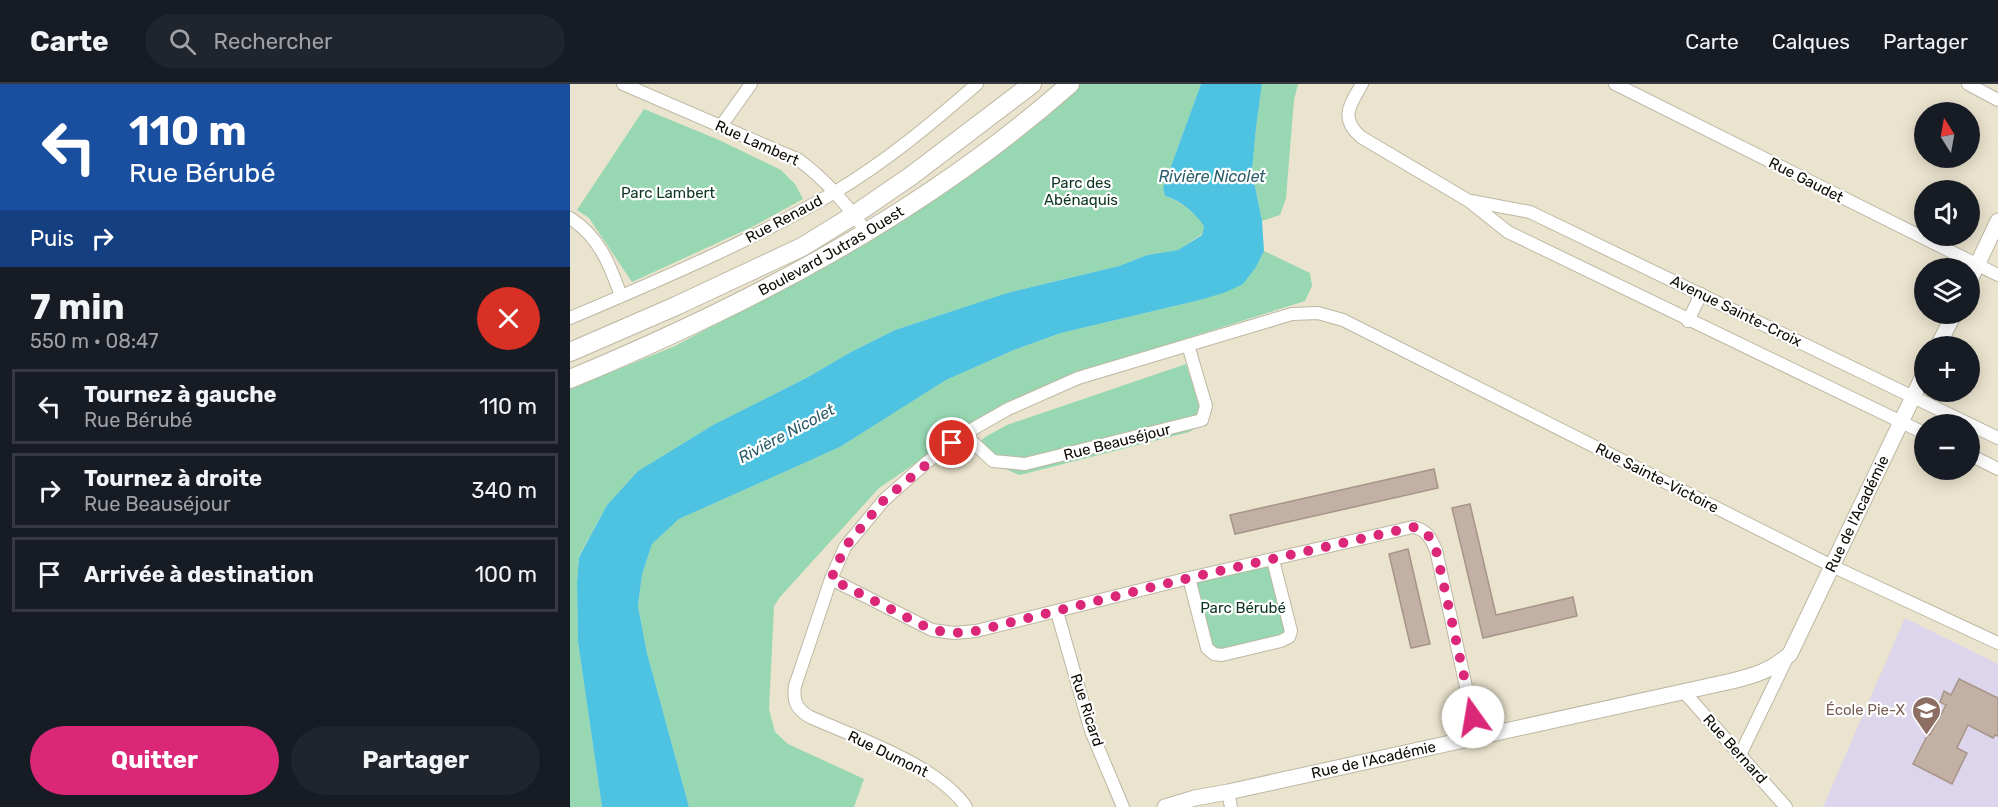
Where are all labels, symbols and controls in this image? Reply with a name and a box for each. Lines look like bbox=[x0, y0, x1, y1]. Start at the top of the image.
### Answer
search box bbox=[145, 14, 565, 68]
text: Carte bbox=[30, 25, 109, 58]
icon: search bbox=[166, 25, 199, 58]
text: Rechercher bbox=[214, 28, 332, 55]
text: Carte bbox=[1685, 29, 1739, 54]
text: Calques bbox=[1772, 29, 1850, 54]
text: Partager bbox=[1883, 29, 1968, 54]
north arrow bbox=[1914, 102, 1980, 168]
map controls bbox=[1914, 102, 1980, 480]
text: 110 m bbox=[129, 106, 247, 156]
icon: left bbox=[30, 108, 108, 186]
street label: Rue Lambert bbox=[712, 116, 802, 170]
street label: Rue Gaudet bbox=[1766, 153, 1847, 207]
text: Rue Bérubé bbox=[129, 157, 276, 189]
water label: Rivière Nicolet bbox=[1159, 167, 1266, 186]
park label: Parc des Abénaquis bbox=[1044, 174, 1118, 209]
button: sound bbox=[1914, 180, 1980, 246]
park label: Parc Lambert bbox=[621, 184, 715, 202]
street label: Rue Renaud bbox=[743, 191, 825, 247]
street label: Boulevard Jutras Ouest bbox=[755, 202, 907, 300]
icon: right bbox=[86, 222, 119, 255]
text: Puis bbox=[30, 225, 74, 252]
button: layers bbox=[1914, 258, 1980, 324]
street label: Avenue Sainte-Croix bbox=[1667, 271, 1805, 351]
text: 7 min bbox=[30, 285, 125, 328]
button: close bbox=[477, 287, 540, 350]
text: 550 m · 08:47 bbox=[30, 329, 158, 353]
button: + bbox=[1914, 336, 1980, 402]
text: Tournez à gauche bbox=[84, 381, 277, 408]
icon: left bbox=[33, 390, 66, 423]
text: 110 m bbox=[479, 393, 537, 420]
water label: Rivière Nicolet bbox=[735, 400, 839, 467]
text: Rue Bérubé bbox=[84, 408, 193, 432]
button: − bbox=[1914, 414, 1980, 480]
pin bbox=[926, 417, 977, 468]
street label: Rue Beauséjour bbox=[1062, 420, 1173, 464]
icon: arrive bbox=[935, 426, 968, 459]
street label: Rue Sainte-Victoire bbox=[1592, 439, 1722, 517]
street label: Rue de l'Académie bbox=[1821, 453, 1893, 575]
text: Tournez à droite bbox=[84, 465, 262, 492]
icon: right bbox=[33, 474, 66, 507]
text: 340 m bbox=[471, 477, 537, 504]
text: Rue Beauséjour bbox=[84, 492, 230, 516]
icon: arrive bbox=[33, 558, 66, 591]
text: Arrivée à destination bbox=[84, 561, 314, 588]
text: 100 m bbox=[475, 561, 537, 588]
park label: Parc Bérubé bbox=[1200, 599, 1286, 617]
street label: Rue Ricard bbox=[1067, 671, 1107, 749]
position arrow bbox=[1441, 685, 1505, 749]
school or university icon: École Pie-X bbox=[1910, 694, 1942, 736]
place label: École Pie-X bbox=[1826, 701, 1905, 719]
street label: Rue Bernard bbox=[1699, 711, 1771, 787]
button: Quitter bbox=[30, 726, 279, 795]
button: Partager bbox=[291, 726, 540, 795]
street label: Rue Dumont bbox=[845, 727, 931, 781]
street label: Rue de l'Académie bbox=[1310, 737, 1438, 782]

